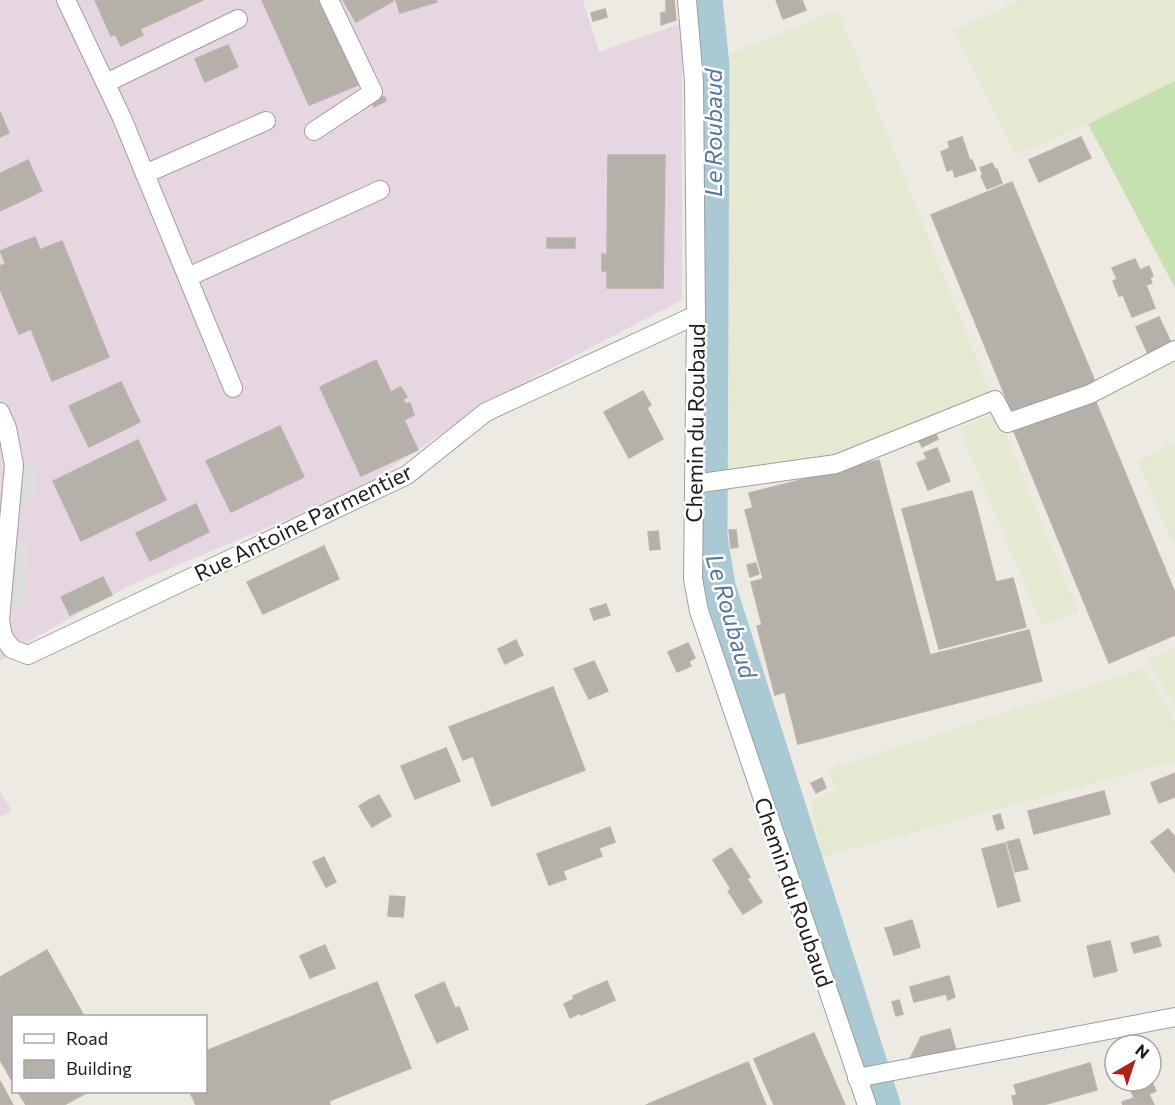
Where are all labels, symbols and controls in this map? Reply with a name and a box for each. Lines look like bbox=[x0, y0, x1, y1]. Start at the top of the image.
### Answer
water label: Le Roubaud bbox=[698, 68, 727, 197]
street label: Chemin du Roubaud bbox=[680, 323, 710, 523]
street label: Rue Antoine Parmentier bbox=[190, 457, 417, 587]
water label: Le Roubaud bbox=[700, 550, 764, 683]
street label: Chemin du Roubaud bbox=[749, 793, 839, 991]
legend bbox=[12, 1015, 207, 1093]
text: Road bbox=[66, 1027, 108, 1049]
north arrow bbox=[1103, 1033, 1163, 1093]
text: N bbox=[1132, 1040, 1153, 1062]
text: Building bbox=[66, 1057, 132, 1079]

